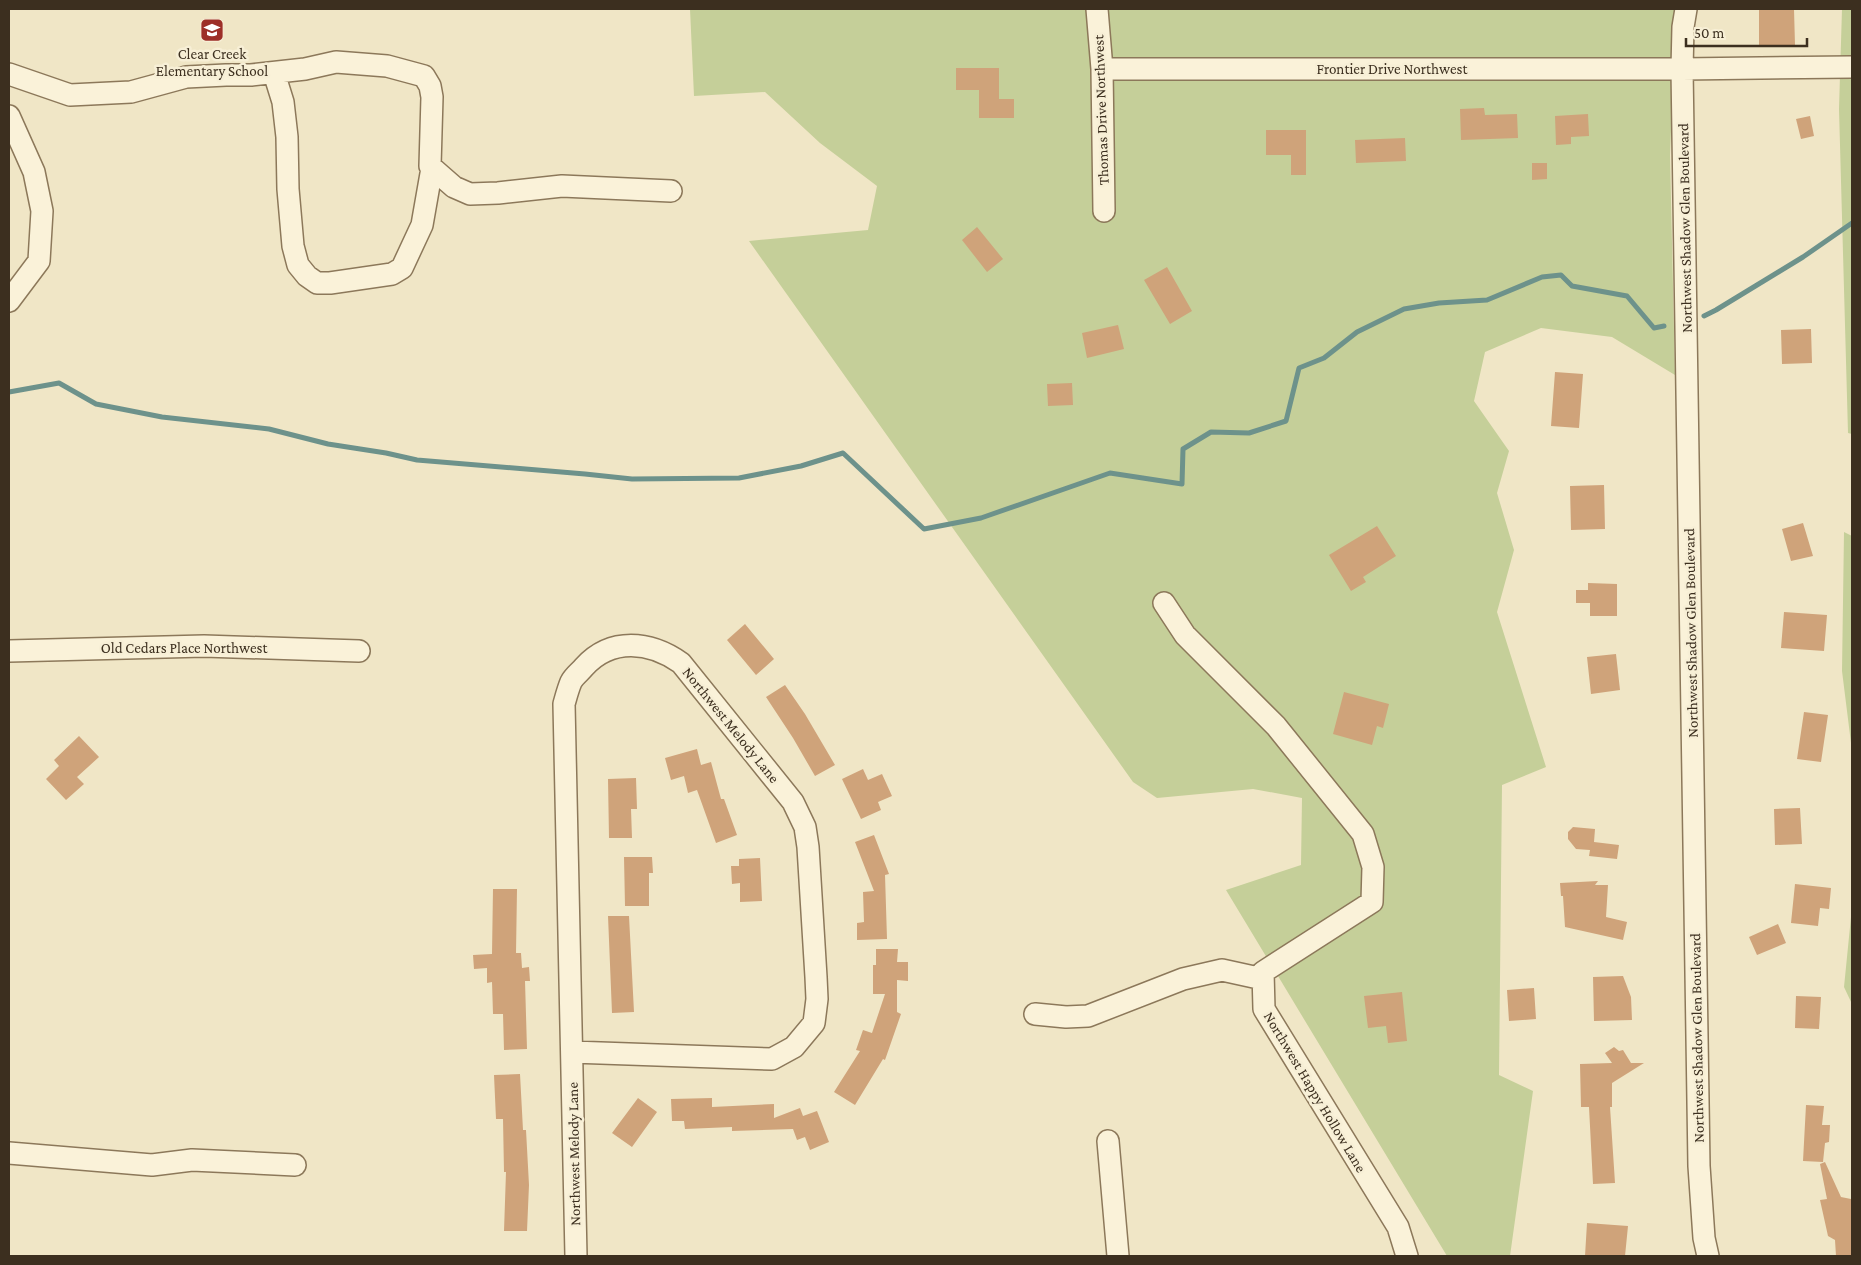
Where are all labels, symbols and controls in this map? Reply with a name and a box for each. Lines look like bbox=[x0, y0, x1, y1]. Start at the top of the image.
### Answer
scale bar bbox=[1686, 15, 1807, 47]
school or university icon: Clear Creek Elementary School bbox=[199, 17, 225, 43]
text: 50 m bbox=[1694, 25, 1724, 41]
street label: Thomas Drive Northwest bbox=[1090, 33, 1112, 186]
place label: Clear Creek Elementary School bbox=[156, 46, 268, 80]
street label: Frontier Drive Northwest bbox=[1317, 61, 1468, 77]
street label: Northwest Shadow Glen Boulevard bbox=[1675, 123, 1695, 333]
street label: Northwest Shadow Glen Boulevard bbox=[1681, 528, 1701, 738]
street label: Old Cedars Place Northwest bbox=[101, 640, 268, 656]
street label: Northwest Melody Lane bbox=[679, 664, 783, 787]
street label: Northwest Shadow Glen Boulevard bbox=[1687, 933, 1707, 1143]
street label: Northwest Happy Hollow Lane bbox=[1260, 1009, 1370, 1176]
street label: Northwest Melody Lane bbox=[565, 1082, 584, 1226]

